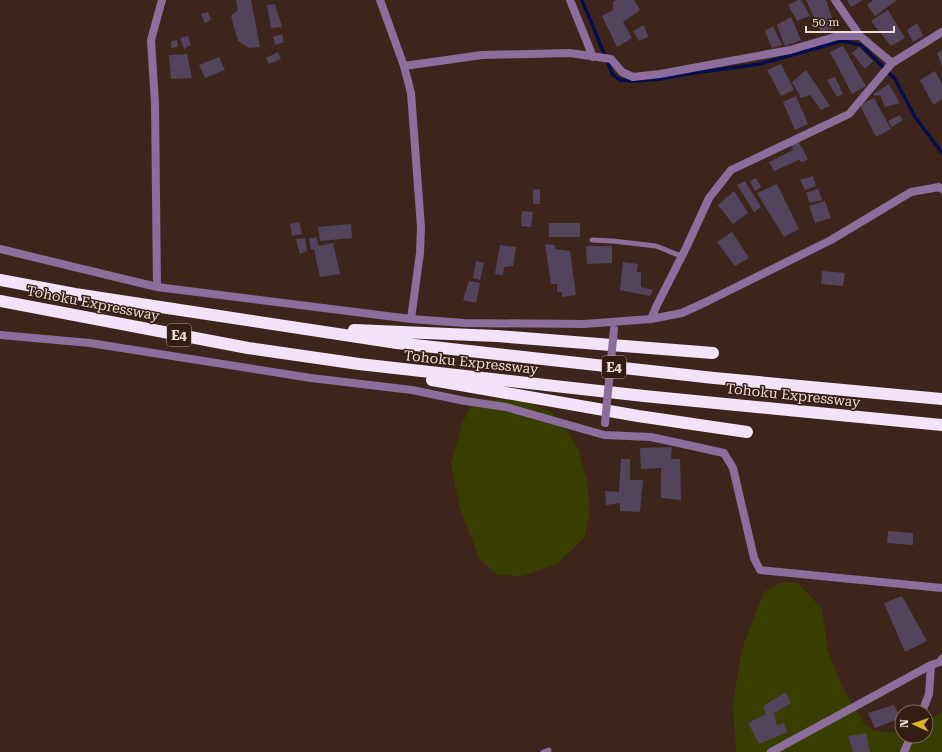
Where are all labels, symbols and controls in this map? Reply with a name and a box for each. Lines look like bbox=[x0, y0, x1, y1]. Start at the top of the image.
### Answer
scale bar bbox=[806, 8, 894, 34]
text: 50 m bbox=[812, 15, 839, 29]
street label: Tohoku Expressway bbox=[25, 282, 162, 324]
road number: E4 bbox=[167, 324, 191, 346]
street label: Tohoku Expressway bbox=[403, 347, 540, 377]
road number: E4 bbox=[602, 356, 626, 378]
street label: Tohoku Expressway bbox=[725, 380, 862, 410]
north arrow bbox=[894, 704, 934, 744]
text: N bbox=[898, 718, 911, 728]

